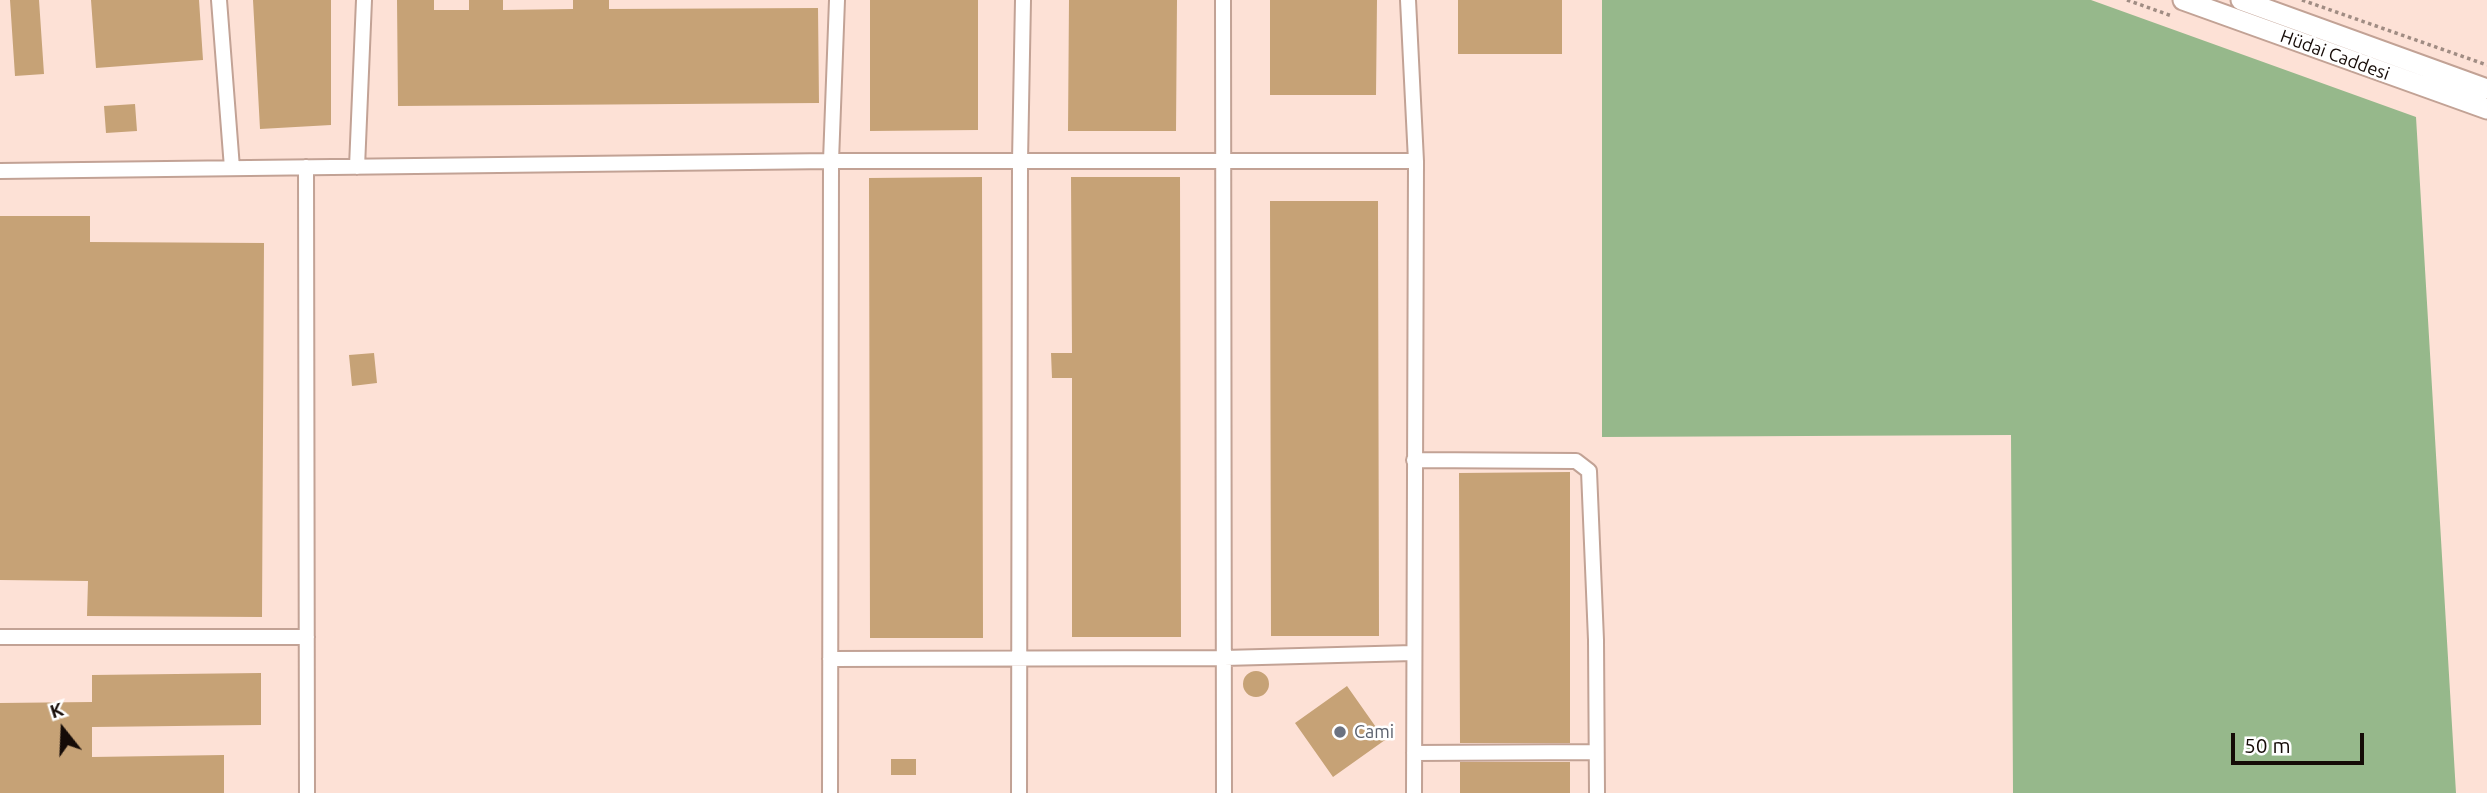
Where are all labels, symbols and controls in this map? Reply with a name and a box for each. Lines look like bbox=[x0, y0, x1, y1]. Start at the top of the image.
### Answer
street label: Hüdai Caddesi bbox=[2277, 25, 2393, 85]
north arrow bbox=[28, 695, 98, 765]
text: K bbox=[47, 698, 66, 722]
scale bar bbox=[2235, 720, 2368, 764]
place label: Cami bbox=[1354, 721, 1394, 743]
marker: Cami bbox=[1332, 724, 1348, 740]
text: 50 m bbox=[2244, 733, 2291, 757]

